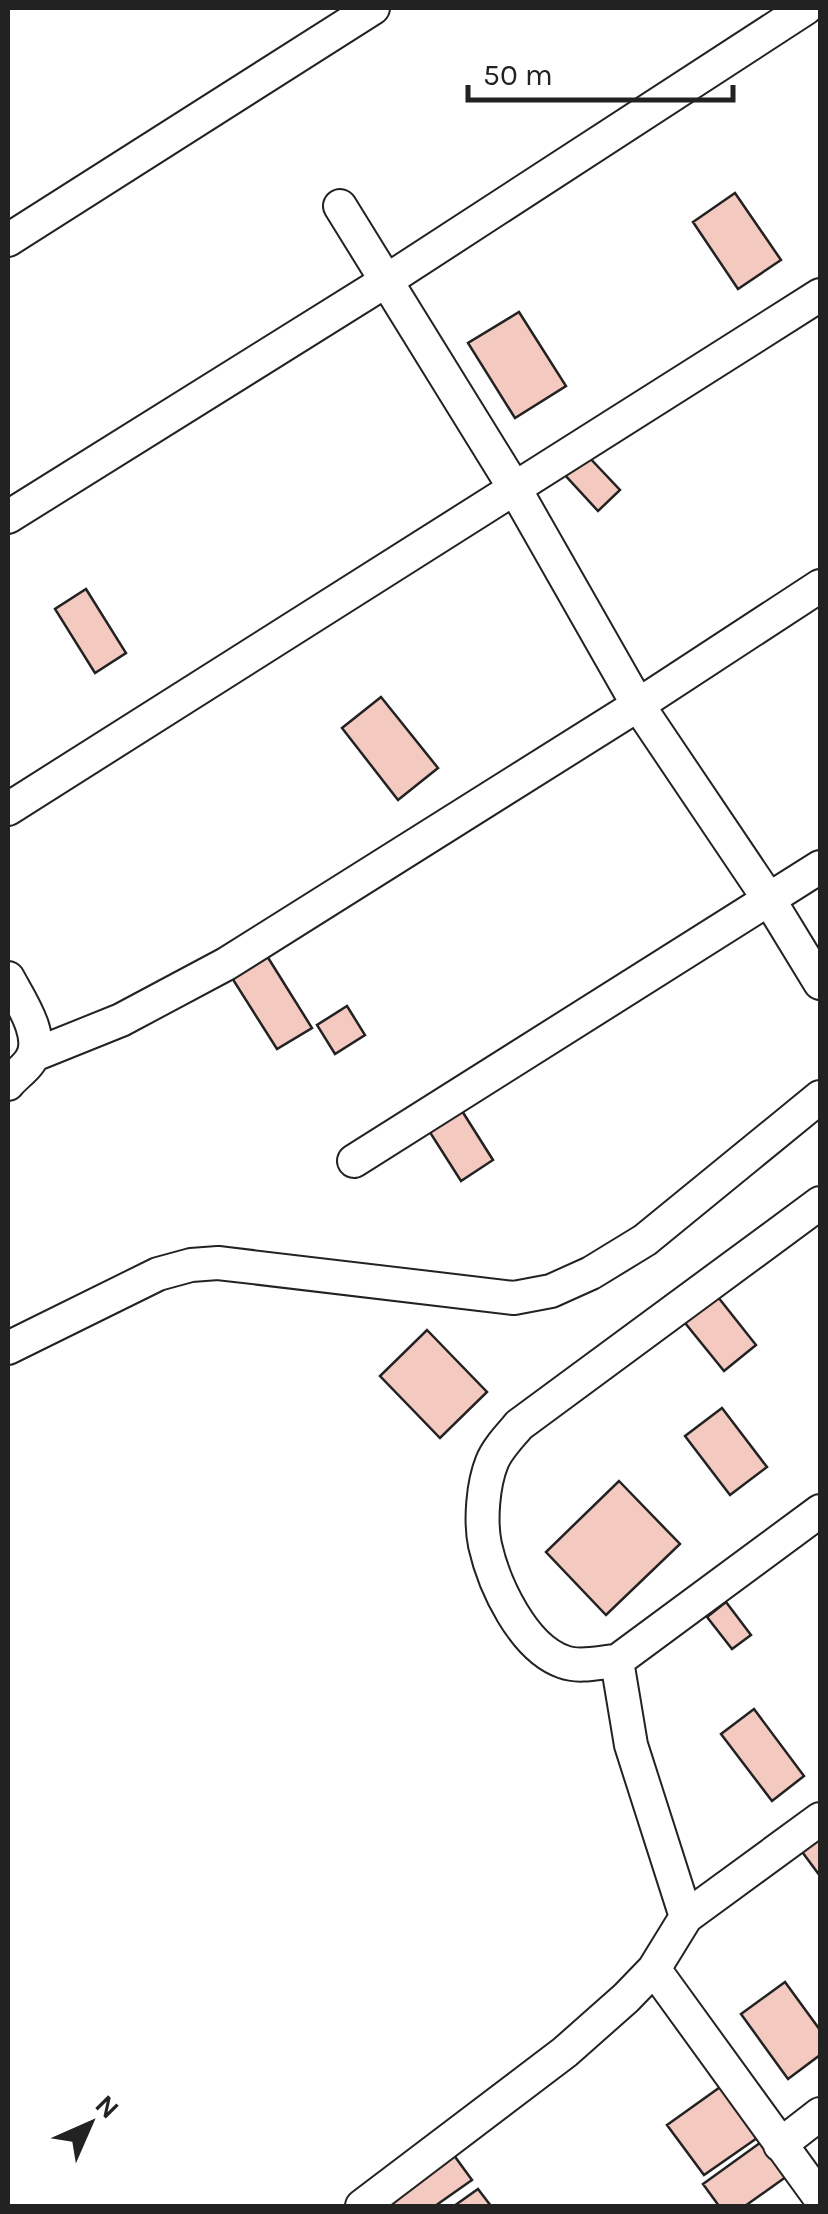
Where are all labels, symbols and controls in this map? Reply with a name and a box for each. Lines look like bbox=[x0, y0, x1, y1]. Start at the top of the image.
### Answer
scale bar bbox=[468, 40, 733, 102]
text: 50 m bbox=[483, 57, 553, 93]
north arrow bbox=[40, 2074, 140, 2174]
text: N bbox=[89, 2088, 126, 2125]

